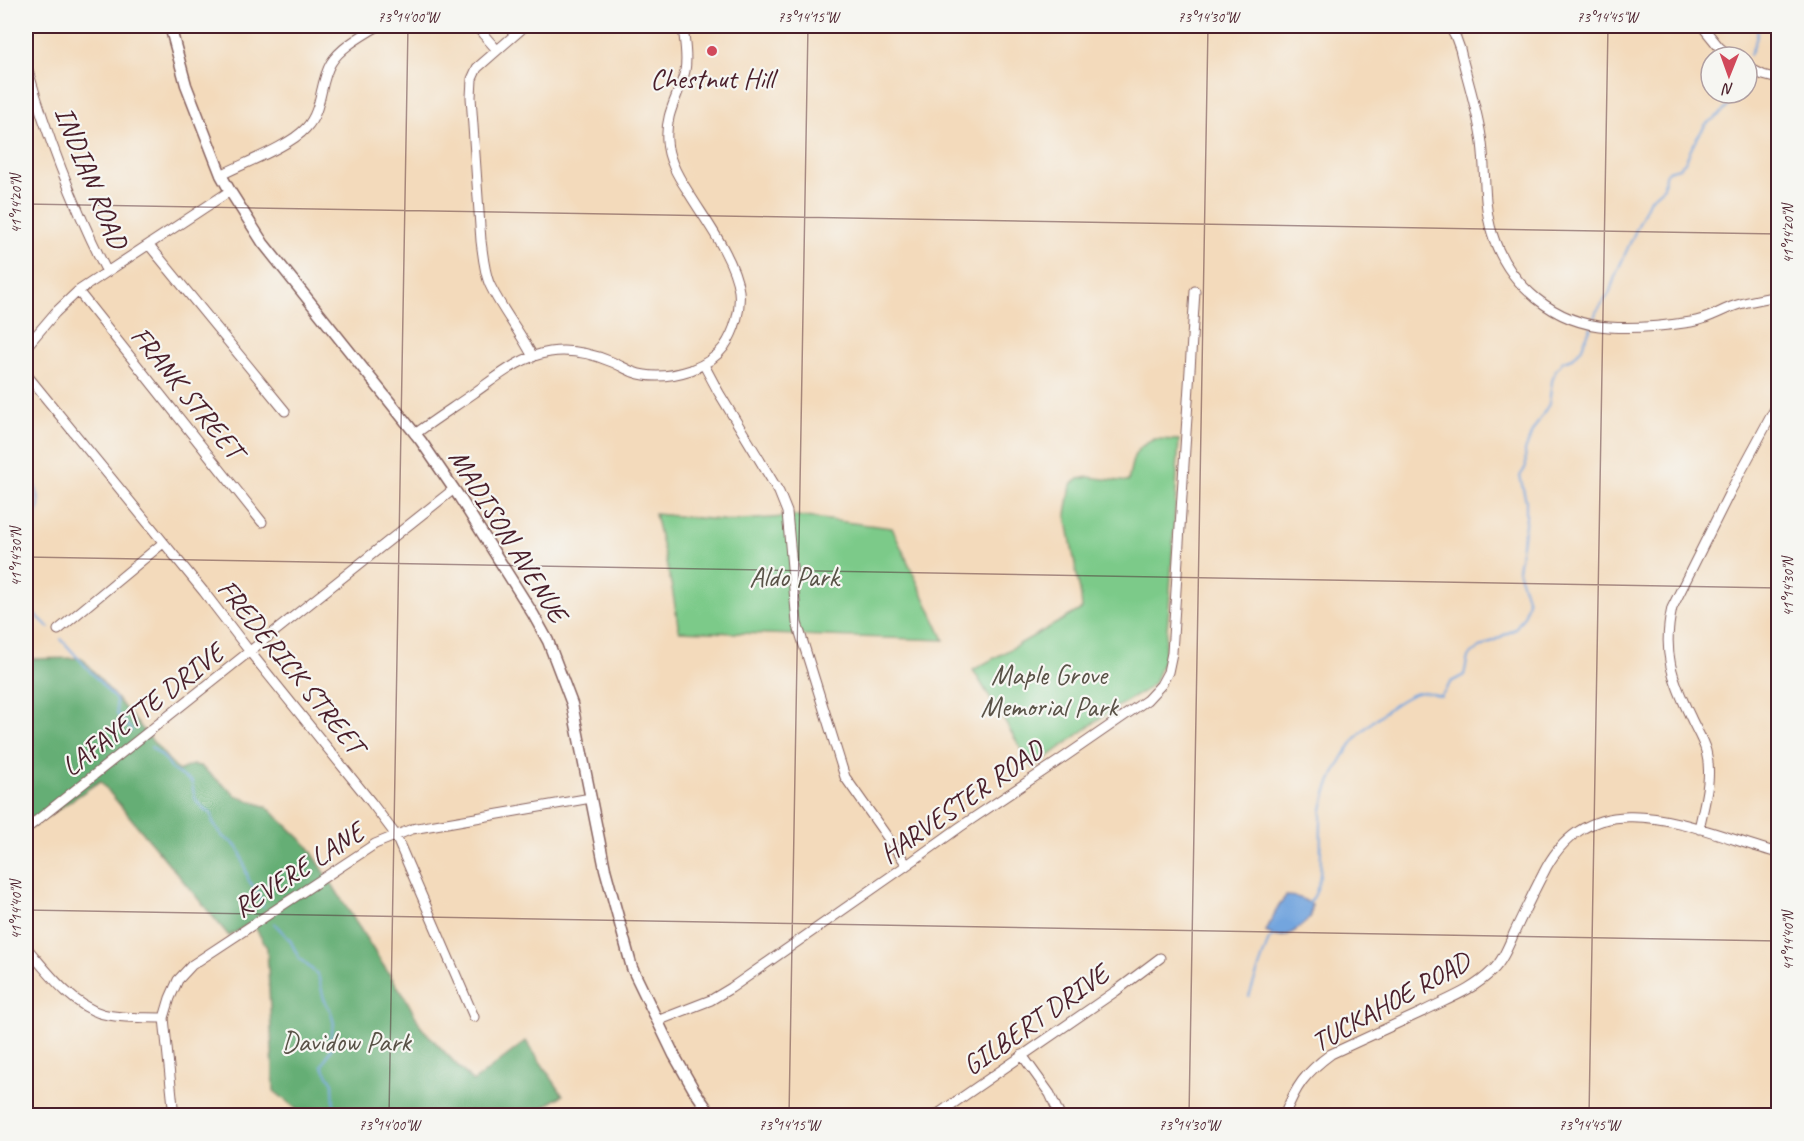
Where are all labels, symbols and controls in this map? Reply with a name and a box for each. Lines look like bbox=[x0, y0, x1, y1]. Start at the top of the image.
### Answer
text: 73°14'00"W bbox=[378, 8, 442, 27]
text: 73°14'15"W bbox=[778, 8, 842, 27]
text: 73°14'30"W bbox=[1178, 8, 1242, 27]
text: 73°14'45"W bbox=[1577, 8, 1641, 27]
marker: Chestnut Hill bbox=[705, 44, 719, 58]
north arrow bbox=[1699, 45, 1759, 105]
place label: Chestnut Hill bbox=[650, 61, 779, 96]
text: N bbox=[1721, 79, 1734, 99]
street label: INDIAN ROAD bbox=[47, 101, 137, 255]
text: 41°14'20"N bbox=[7, 171, 26, 234]
text: 41°14'20"N bbox=[1779, 201, 1798, 264]
street label: FRANK STREET bbox=[124, 319, 256, 471]
street label: MADISON AVENUE bbox=[441, 442, 577, 631]
text: 41°14'30"N bbox=[7, 524, 26, 587]
text: 41°14'30"N bbox=[1779, 554, 1798, 617]
park label: Aldo Park bbox=[749, 559, 842, 594]
street label: FREDERICK STREET bbox=[210, 572, 377, 766]
street label: LAFAYETTE DRIVE bbox=[54, 633, 233, 784]
park label: Maple Grove Memorial Park bbox=[980, 657, 1119, 724]
street label: HARVESTER ROAD bbox=[873, 731, 1052, 871]
street label: REVERE LANE bbox=[226, 812, 373, 925]
text: 41°14'40"N bbox=[7, 877, 26, 940]
text: 41°14'40"N bbox=[1779, 908, 1798, 971]
street label: TUCKAHOE ROAD bbox=[1305, 942, 1478, 1059]
street label: GILBERT DRIVE bbox=[956, 954, 1118, 1083]
park label: Davidow Park bbox=[282, 1024, 412, 1059]
text: 73°14'00"W bbox=[359, 1116, 423, 1135]
text: 73°14'15"W bbox=[759, 1116, 823, 1135]
text: 73°14'30"W bbox=[1159, 1116, 1223, 1135]
text: 73°14'45"W bbox=[1559, 1116, 1623, 1135]

